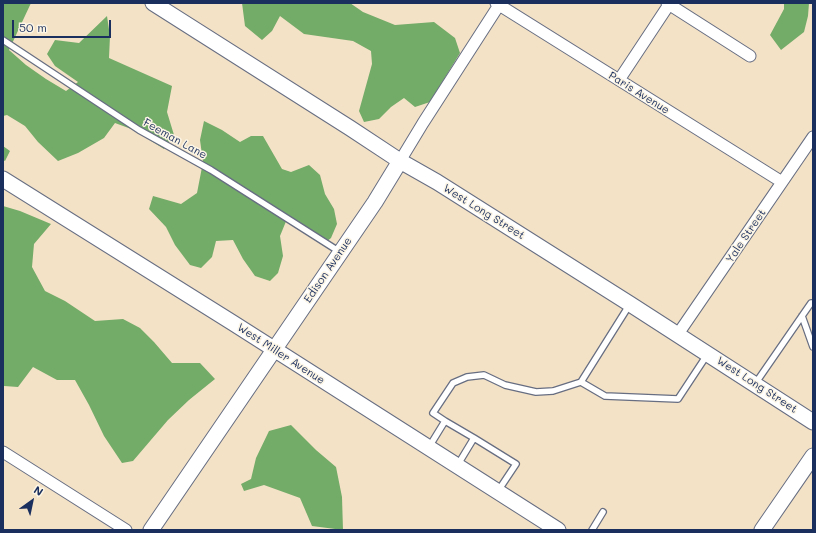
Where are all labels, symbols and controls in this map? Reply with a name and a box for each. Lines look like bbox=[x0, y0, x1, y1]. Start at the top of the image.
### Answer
scale bar bbox=[14, 12, 113, 38]
text: 50 m bbox=[19, 19, 47, 35]
street label: Paris Avenue bbox=[606, 69, 672, 117]
street label: Feeman Lane bbox=[141, 116, 209, 162]
street label: West Long Street bbox=[441, 182, 527, 242]
street label: Yale Street bbox=[723, 207, 769, 265]
street label: Edison Avenue bbox=[301, 235, 355, 305]
street label: West Miller Avenue bbox=[235, 321, 327, 387]
street label: West Long Street bbox=[714, 354, 800, 416]
north arrow bbox=[12, 481, 52, 521]
text: N bbox=[31, 482, 46, 499]

